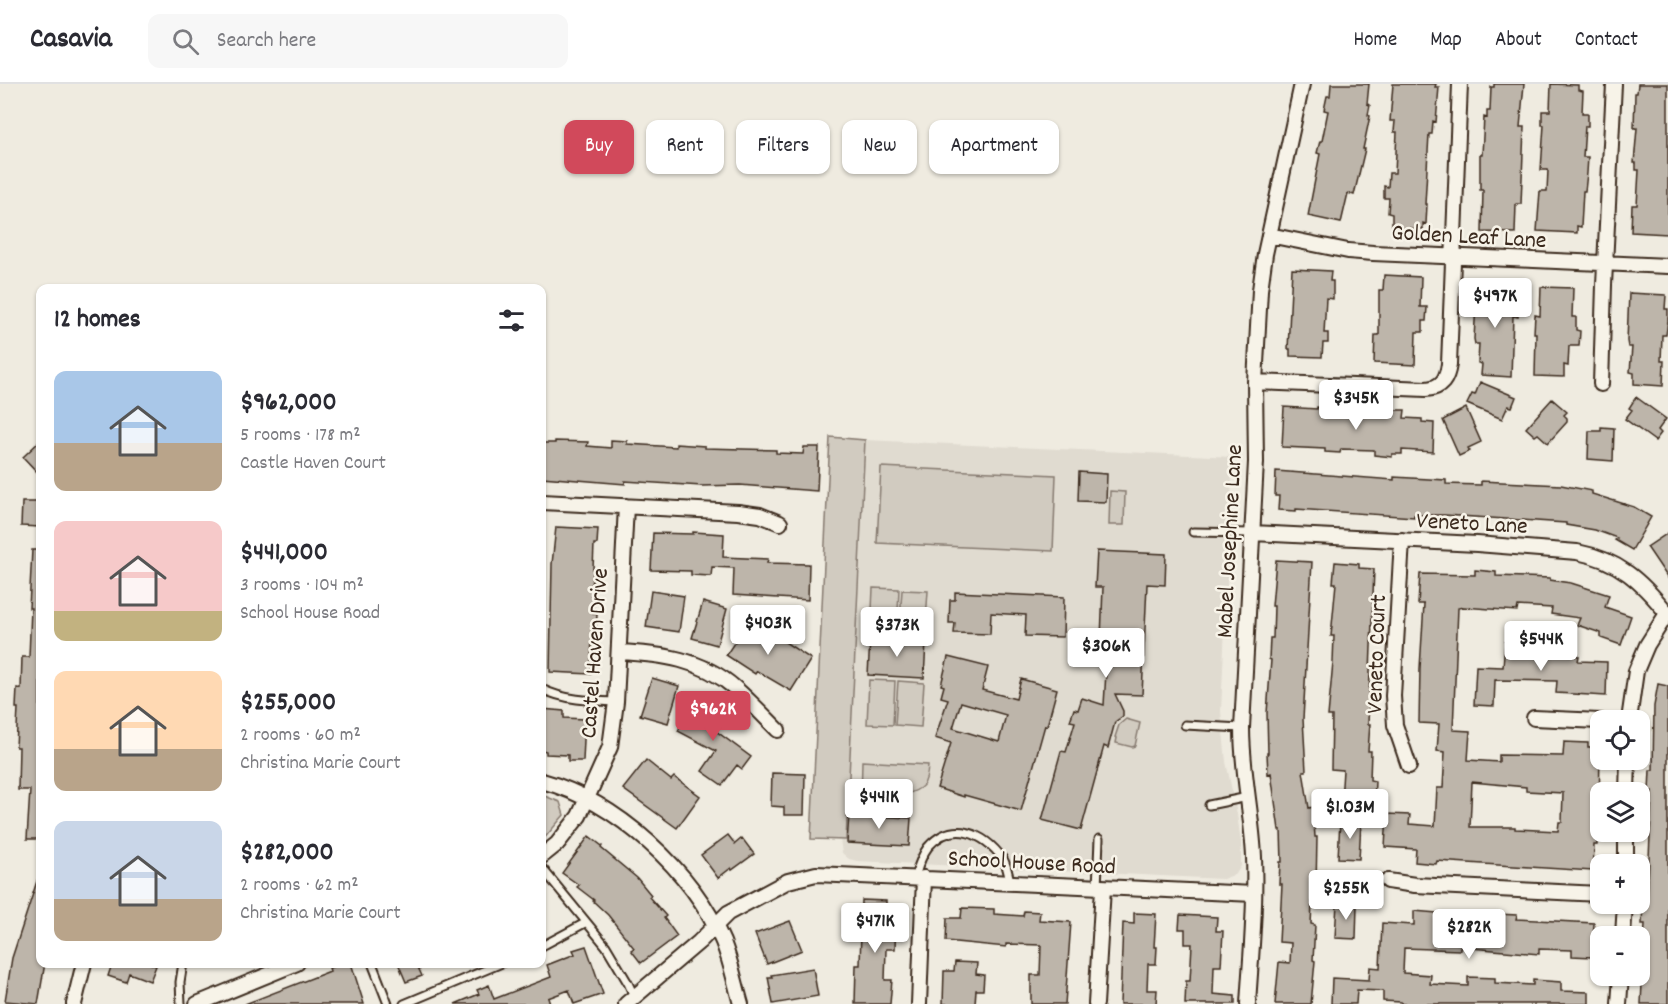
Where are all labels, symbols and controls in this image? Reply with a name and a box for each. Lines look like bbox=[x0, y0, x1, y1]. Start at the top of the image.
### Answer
search box bbox=[148, 14, 568, 68]
text: Casavia bbox=[30, 21, 112, 61]
icon: search bbox=[169, 25, 202, 58]
text: Search here bbox=[217, 26, 316, 57]
text: Home bbox=[1353, 26, 1397, 56]
text: Map bbox=[1430, 26, 1462, 56]
text: About bbox=[1495, 26, 1542, 56]
text: Contact bbox=[1575, 26, 1638, 56]
chip: Buy bbox=[564, 120, 634, 174]
chip: Rent bbox=[646, 120, 724, 174]
chip: Filters bbox=[736, 120, 830, 174]
chip: New bbox=[842, 120, 917, 174]
chip: Apartment bbox=[929, 120, 1059, 174]
street label: Golden Leaf Lane bbox=[1390, 217, 1547, 259]
pin: $497K bbox=[1453, 278, 1537, 329]
text: $497K bbox=[1473, 283, 1517, 311]
text: 12 homes bbox=[54, 302, 141, 339]
icon: filters bbox=[495, 304, 528, 337]
pin: $345K bbox=[1314, 380, 1398, 431]
text: $962,000 bbox=[240, 385, 337, 422]
text: $345K bbox=[1333, 385, 1379, 413]
icon: home bbox=[102, 395, 174, 467]
text: 5 rooms · 178 m² bbox=[240, 422, 361, 450]
street label: Mabel Josephine Lane bbox=[1209, 443, 1253, 639]
text: Castle Haven Court bbox=[240, 450, 386, 478]
street label: Veneto Lane bbox=[1415, 505, 1528, 545]
text: $441,000 bbox=[240, 535, 328, 572]
icon: home bbox=[102, 545, 174, 617]
street label: Castel Haven Drive bbox=[573, 567, 619, 740]
text: 3 rooms · 104 m² bbox=[240, 572, 364, 600]
street label: Veneto Court bbox=[1359, 594, 1397, 714]
text: School House Road bbox=[240, 600, 380, 628]
pin: $403K bbox=[726, 605, 810, 656]
pin: $373K bbox=[855, 607, 939, 658]
text: $403K bbox=[744, 610, 792, 638]
text: $373K bbox=[875, 612, 919, 640]
pin: $544K bbox=[1499, 621, 1583, 672]
text: $544K bbox=[1518, 626, 1564, 654]
pin: $306K bbox=[1064, 628, 1148, 679]
text: $306K bbox=[1082, 633, 1130, 661]
text: $255,000 bbox=[240, 685, 336, 722]
pin: $962K bbox=[671, 691, 755, 742]
icon: home bbox=[102, 695, 174, 767]
text: $962K bbox=[689, 696, 737, 724]
map controls bbox=[1590, 710, 1650, 986]
button: locate bbox=[1590, 710, 1650, 770]
text: 2 rooms · 60 m² bbox=[240, 722, 361, 750]
text: Christina Marie Court bbox=[240, 750, 401, 778]
pin: $441K bbox=[837, 779, 921, 830]
button: layers bbox=[1590, 782, 1650, 842]
text: $441K bbox=[859, 784, 899, 812]
pin: $1.03M bbox=[1301, 789, 1399, 840]
text: $1.03M bbox=[1325, 794, 1375, 822]
text: $282,000 bbox=[240, 835, 334, 872]
street label: School House Road bbox=[947, 843, 1117, 885]
icon: home bbox=[102, 845, 174, 917]
button: + bbox=[1590, 854, 1650, 914]
pin: $255K bbox=[1304, 870, 1388, 921]
text: 2 rooms · 62 m² bbox=[240, 872, 359, 900]
text: $255K bbox=[1323, 875, 1369, 903]
text: Christina Marie Court bbox=[240, 900, 401, 928]
pin: $471K bbox=[833, 903, 917, 954]
text: $471K bbox=[855, 908, 895, 936]
pin: $282K bbox=[1427, 909, 1511, 960]
text: $282K bbox=[1447, 914, 1491, 942]
button: − bbox=[1590, 926, 1650, 986]

